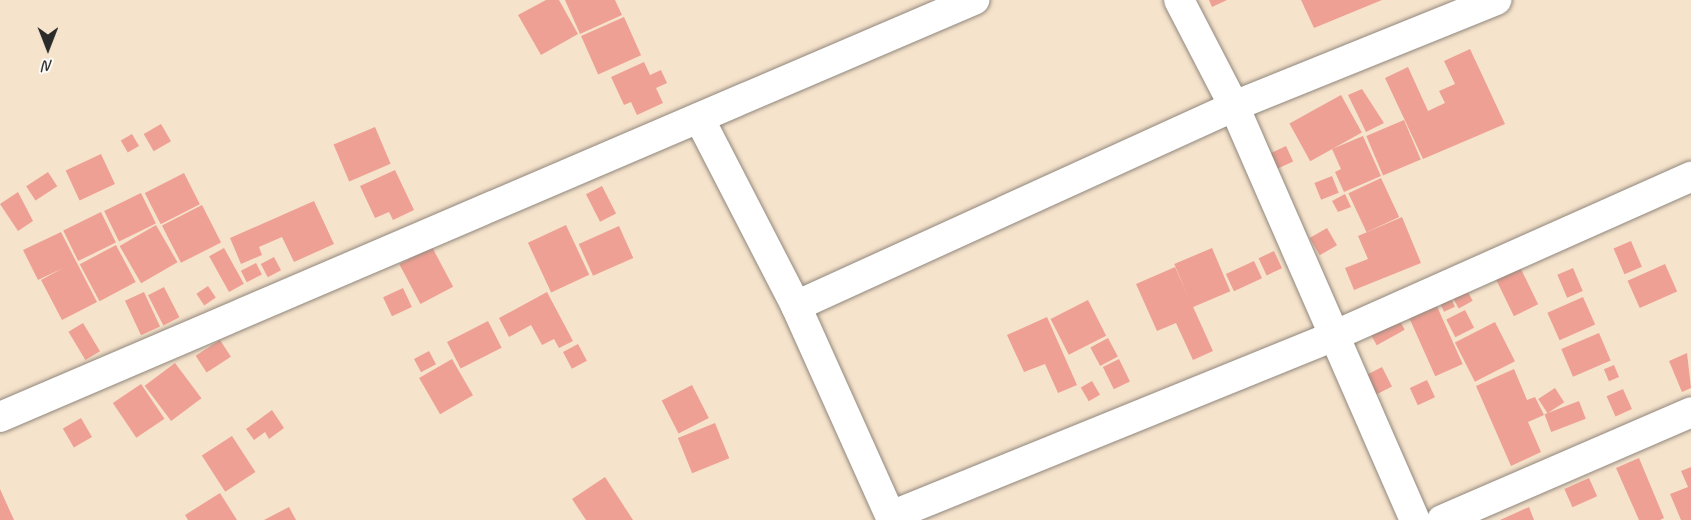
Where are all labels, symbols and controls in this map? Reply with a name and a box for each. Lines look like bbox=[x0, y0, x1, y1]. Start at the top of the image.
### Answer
north arrow bbox=[18, 18, 78, 78]
text: N bbox=[43, 56, 53, 76]

